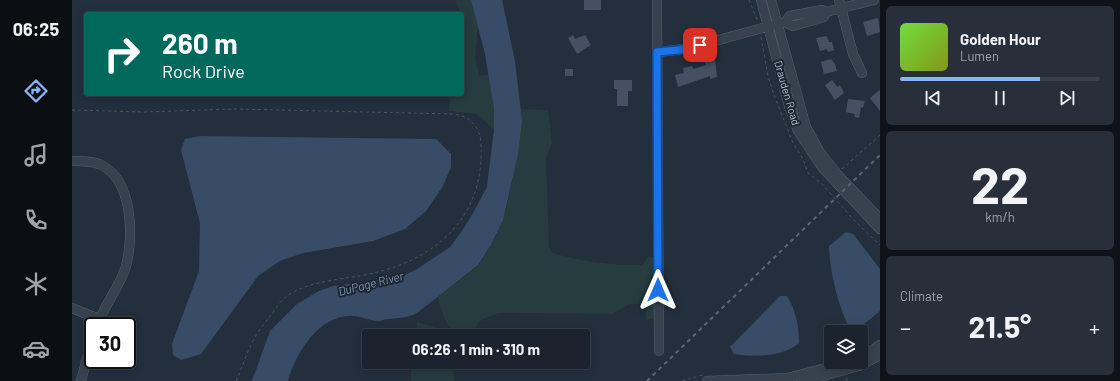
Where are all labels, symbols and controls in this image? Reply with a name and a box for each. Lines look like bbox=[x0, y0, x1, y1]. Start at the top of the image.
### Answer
text: 06:25 bbox=[13, 18, 59, 40]
text: 260 m bbox=[162, 26, 238, 60]
icon: right bbox=[96, 28, 148, 80]
pin bbox=[683, 28, 717, 62]
text: Golden Hour bbox=[960, 30, 1041, 48]
icon: arrive bbox=[689, 34, 711, 56]
text: Lumen bbox=[960, 48, 999, 64]
street label: Drauden Road bbox=[772, 59, 803, 127]
text: Rock Drive bbox=[162, 60, 245, 82]
icon: directions bbox=[22, 77, 50, 105]
icon: previous bbox=[922, 87, 944, 109]
icon: pause bbox=[989, 87, 1011, 109]
icon: next bbox=[1056, 87, 1078, 109]
icon: music bbox=[22, 141, 50, 169]
text: 22 bbox=[971, 152, 1029, 214]
icon: phone bbox=[22, 206, 50, 234]
text: km/h bbox=[985, 209, 1015, 225]
water label: DuPage River bbox=[337, 268, 406, 298]
position arrow bbox=[637, 269, 679, 311]
icon: climate bbox=[22, 270, 50, 298]
text: Climate bbox=[900, 288, 943, 304]
text: 21.5° bbox=[969, 308, 1031, 344]
text: − bbox=[900, 314, 911, 340]
text: + bbox=[1089, 314, 1100, 340]
speed limit sign: 30 bbox=[84, 317, 136, 369]
map controls bbox=[824, 325, 868, 369]
button: layers bbox=[824, 325, 868, 369]
icon: car bbox=[22, 335, 50, 363]
text: 06:26 · 1 min · 310 m bbox=[412, 340, 540, 358]

